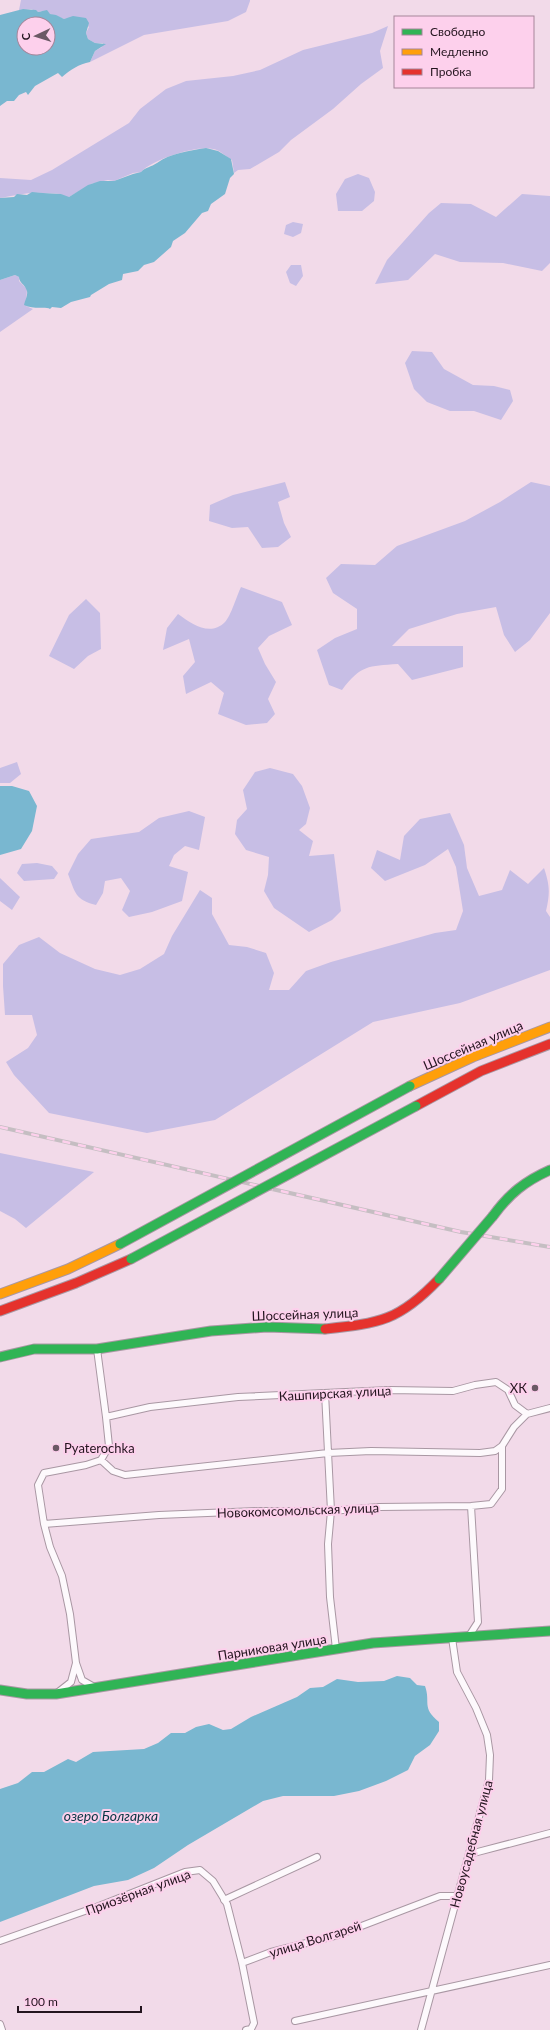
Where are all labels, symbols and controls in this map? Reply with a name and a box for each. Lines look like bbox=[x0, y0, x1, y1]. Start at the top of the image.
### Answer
north arrow bbox=[16, 16, 56, 56]
legend bbox=[394, 16, 534, 88]
text: Свободно bbox=[430, 24, 486, 39]
text: С bbox=[19, 32, 32, 41]
text: Медленно bbox=[430, 44, 489, 59]
text: Пробка bbox=[430, 64, 471, 79]
street label: Шоссейная улица bbox=[421, 1017, 525, 1073]
street label: Шоссейная улица bbox=[251, 1304, 359, 1324]
place label: ХК bbox=[510, 1380, 527, 1396]
street label: Кашпирская улица bbox=[278, 1382, 392, 1404]
marker: ХК bbox=[530, 1383, 540, 1393]
place label: Pyaterochka bbox=[64, 1440, 135, 1456]
marker: Pyaterochka bbox=[51, 1443, 61, 1453]
street label: Новокомсомольская улица bbox=[217, 1499, 379, 1521]
street label: Парниковая улица bbox=[216, 1631, 328, 1663]
street label: Новоусадебная улица bbox=[446, 1779, 496, 1909]
water label: озеро Болгарка bbox=[64, 1807, 158, 1824]
street label: Приозёрная улица bbox=[83, 1866, 193, 1918]
street label: улица Волгарей bbox=[267, 1917, 363, 1961]
scale bar bbox=[18, 1988, 141, 2014]
text: 100 m bbox=[24, 1994, 58, 2009]

